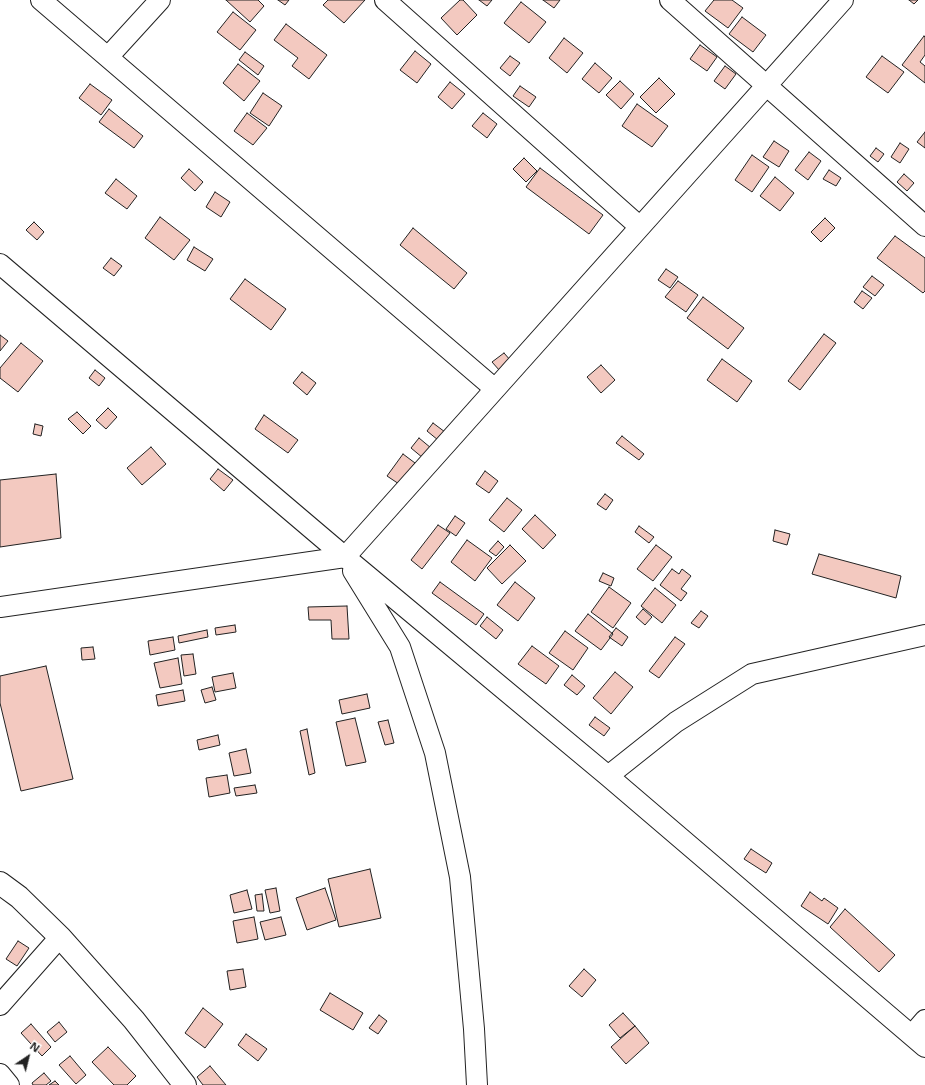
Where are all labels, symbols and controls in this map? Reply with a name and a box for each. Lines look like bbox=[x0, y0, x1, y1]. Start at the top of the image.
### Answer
north arrow bbox=[8, 1037, 48, 1077]
text: N bbox=[27, 1038, 43, 1055]

